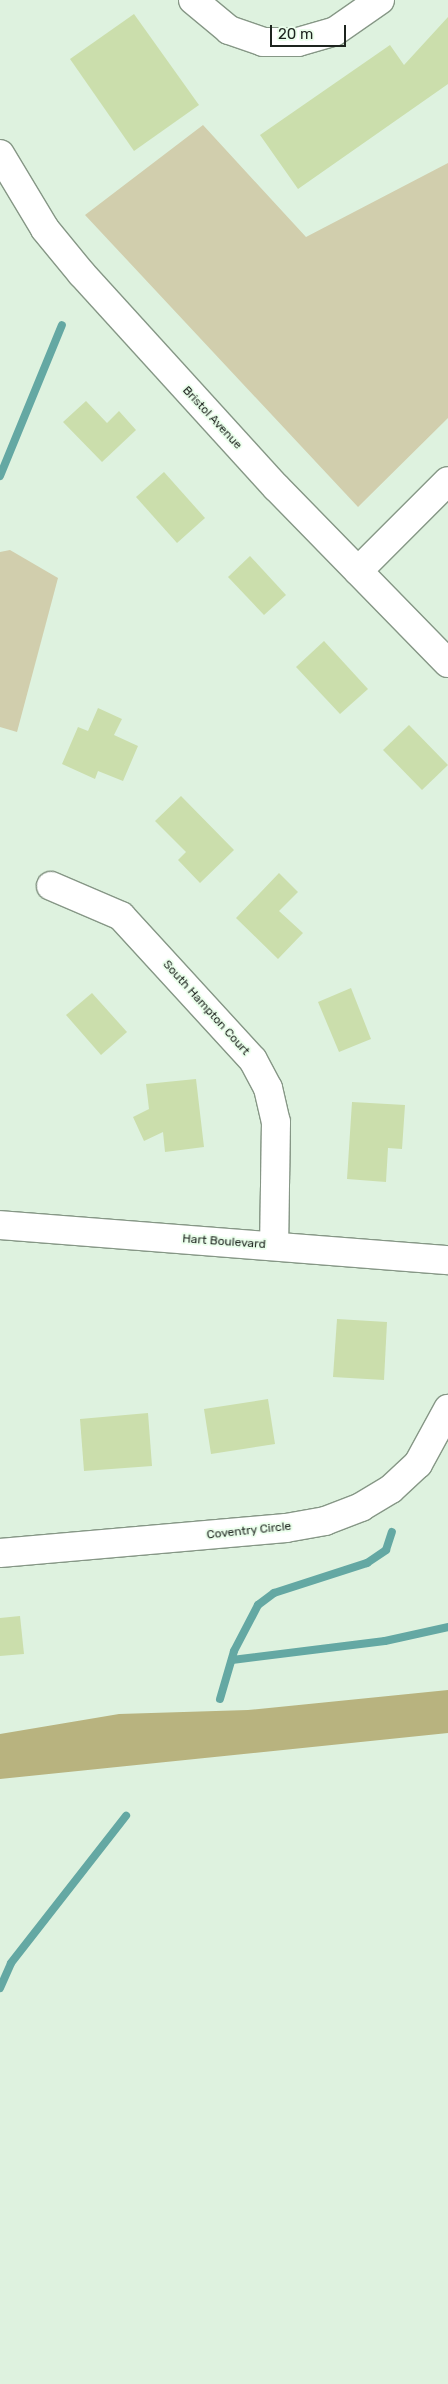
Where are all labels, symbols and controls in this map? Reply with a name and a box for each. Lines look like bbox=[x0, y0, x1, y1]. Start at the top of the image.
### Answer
scale bar bbox=[273, 15, 349, 47]
text: 20 m bbox=[278, 25, 313, 43]
street label: Bristol Avenue bbox=[179, 383, 245, 453]
street label: South Hampton Court bbox=[160, 958, 252, 1058]
street label: Hart Boulevard bbox=[182, 1232, 266, 1252]
street label: Coventry Circle bbox=[206, 1519, 292, 1543]

